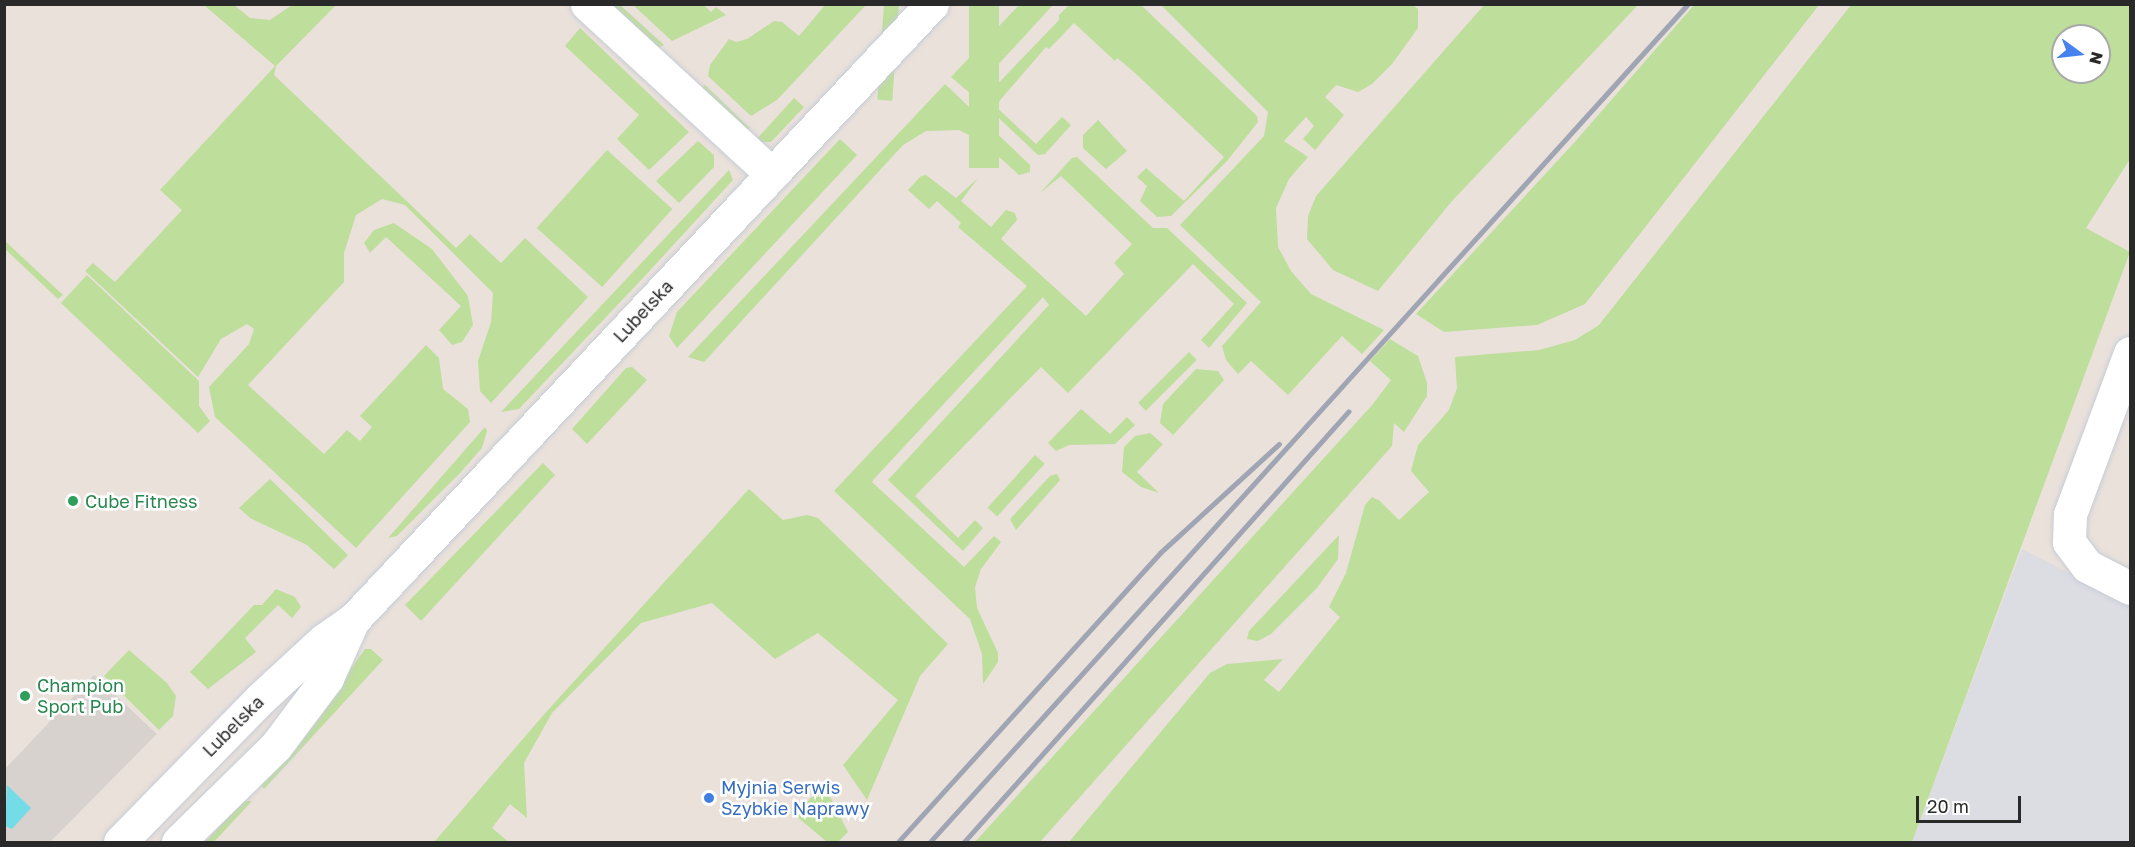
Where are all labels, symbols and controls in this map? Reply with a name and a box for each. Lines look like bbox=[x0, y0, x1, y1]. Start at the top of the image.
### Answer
north arrow bbox=[2051, 24, 2111, 84]
text: N bbox=[2085, 50, 2108, 67]
street label: Lubelska bbox=[609, 275, 677, 347]
place label: Cube Fitness bbox=[85, 490, 197, 512]
marker: Cube Fitness bbox=[66, 494, 80, 508]
place label: Champion Sport Pub bbox=[37, 675, 124, 718]
marker: Champion Sport Pub bbox=[18, 689, 32, 703]
street label: Lubelska bbox=[198, 691, 268, 761]
place label: Myjnia Serwis Szybkie Naprawy bbox=[721, 777, 870, 820]
scale bar bbox=[1919, 784, 2024, 822]
marker: Myjnia Serwis Szybkie Naprawy bbox=[702, 791, 716, 805]
text: 20 m bbox=[1927, 795, 1969, 817]

